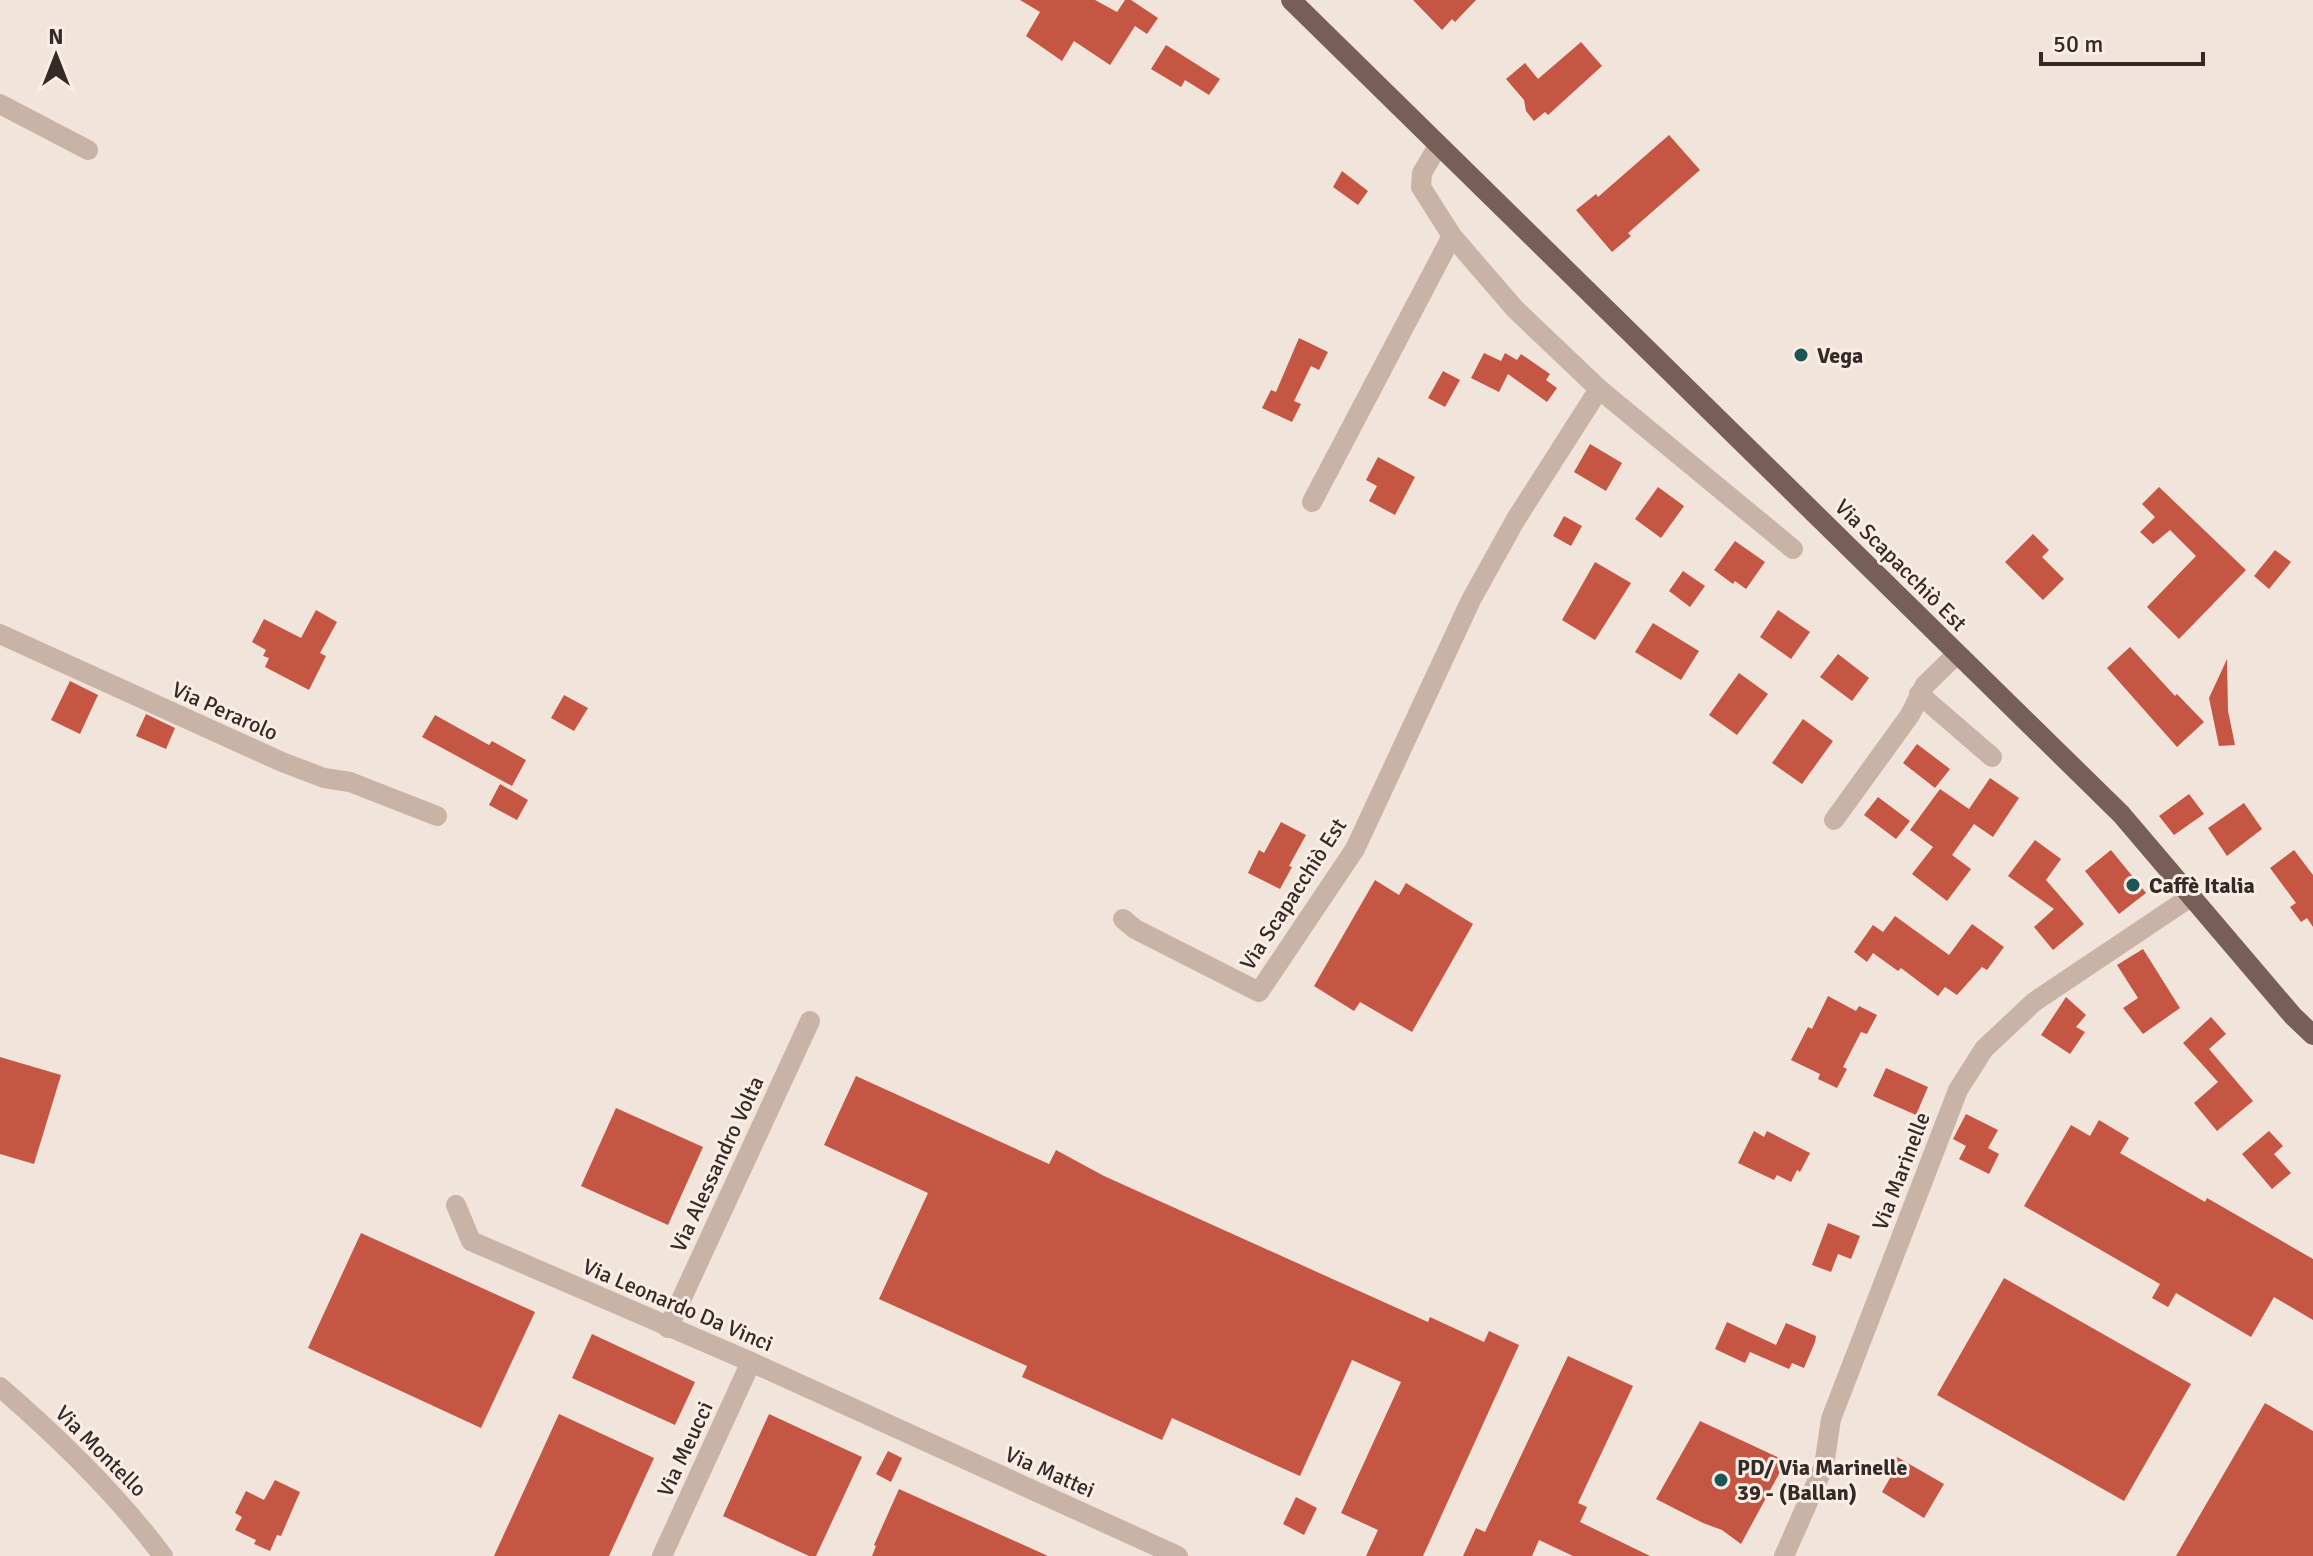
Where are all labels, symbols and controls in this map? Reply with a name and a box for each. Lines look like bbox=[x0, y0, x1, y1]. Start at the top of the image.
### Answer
north arrow bbox=[16, 16, 96, 96]
scale bar bbox=[2041, 16, 2203, 66]
text: N bbox=[48, 23, 64, 50]
text: 50 m bbox=[2053, 29, 2103, 59]
place label: Vega bbox=[1817, 342, 1863, 369]
marker: Vega bbox=[1792, 346, 1810, 364]
street label: Via Scapacchiò Est bbox=[1829, 493, 1973, 637]
street label: Via Perarolo bbox=[168, 676, 282, 746]
street label: Via Scapacchiò Est bbox=[1234, 813, 1352, 975]
place label: Caffè Italia bbox=[2149, 872, 2255, 899]
marker: Caffè Italia bbox=[2124, 876, 2142, 894]
street label: Via Alessandro Volta bbox=[664, 1072, 770, 1256]
street label: Via Marinelle bbox=[1866, 1108, 1936, 1234]
street label: Via Leonardo Da Vinci bbox=[579, 1253, 777, 1357]
street label: Via Meucci bbox=[651, 1397, 719, 1501]
street label: Via Montello bbox=[50, 1400, 152, 1502]
street label: Via Mattei bbox=[1001, 1440, 1099, 1504]
place label: PD/ Via Marinelle 39 - (Ballan) bbox=[1737, 1454, 1908, 1506]
marker: PD/ Via Marinelle 39 - (Ballan) bbox=[1712, 1471, 1730, 1489]

